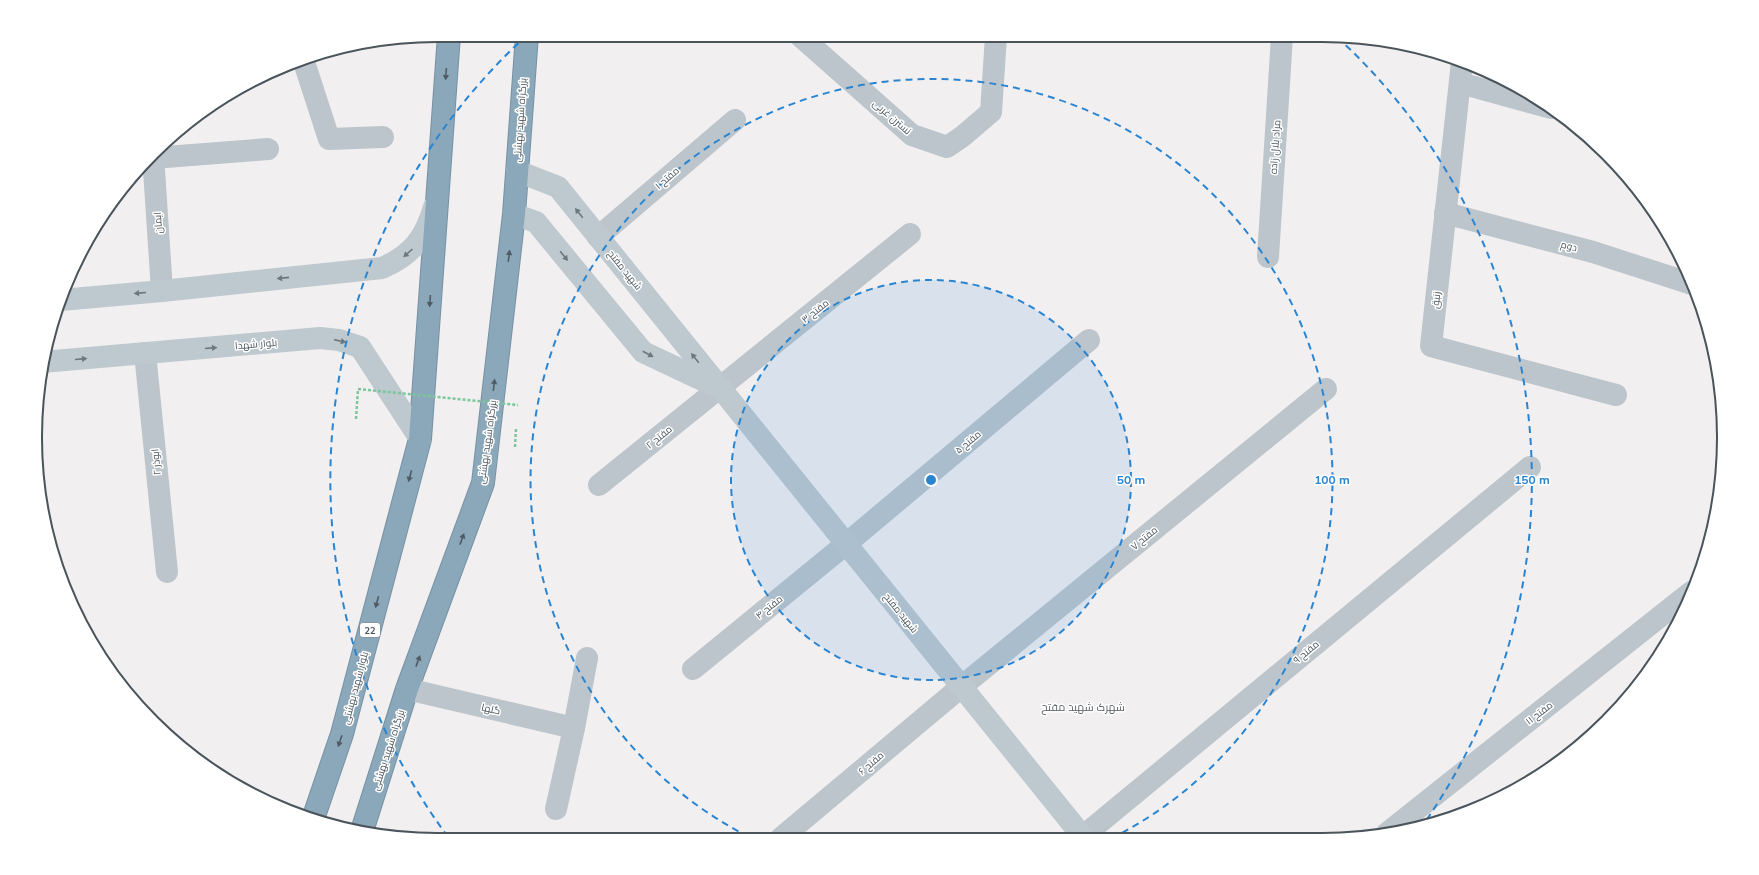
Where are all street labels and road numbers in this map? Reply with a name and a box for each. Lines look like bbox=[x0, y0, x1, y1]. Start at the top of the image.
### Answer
street label: بزرگراه شهید بهشتی bbox=[511, 77, 529, 163]
street label: نسترن غربی bbox=[870, 97, 914, 137]
street label: مراد بلال زاده bbox=[1267, 120, 1283, 174]
street label: مفتح ۱ bbox=[652, 164, 682, 192]
street label: ایمان bbox=[151, 212, 165, 234]
street label: دوم bbox=[1559, 238, 1579, 255]
street label: شهید مفتح bbox=[605, 247, 645, 293]
street label: زنبق bbox=[1429, 291, 1443, 309]
street label: مفتح ۳ bbox=[799, 296, 831, 326]
street label: بلوار شهدا bbox=[234, 336, 278, 352]
street label: بزرگراه شهید بهشتی bbox=[475, 399, 499, 485]
street label: مفتح ۲ bbox=[643, 423, 675, 451]
street label: مفتح ۵ bbox=[952, 427, 984, 457]
street label: ابوذر ۲ bbox=[148, 448, 164, 476]
street label: مفتح ۷ bbox=[1128, 523, 1160, 553]
street label: شهید مفتح bbox=[881, 590, 921, 636]
street label: مفتح ۴ bbox=[753, 592, 785, 622]
road number: 22 bbox=[360, 623, 380, 637]
street label: مفتح ۹ bbox=[1290, 637, 1322, 667]
street label: بلوار شهید بهشتی bbox=[339, 650, 371, 726]
street label: مفتح ۱۱ bbox=[1523, 698, 1555, 728]
street label: گلها bbox=[480, 700, 502, 718]
street label: بزرگراه شهید بهشتی bbox=[369, 708, 407, 792]
street label: مفتح ۶ bbox=[856, 749, 886, 777]

